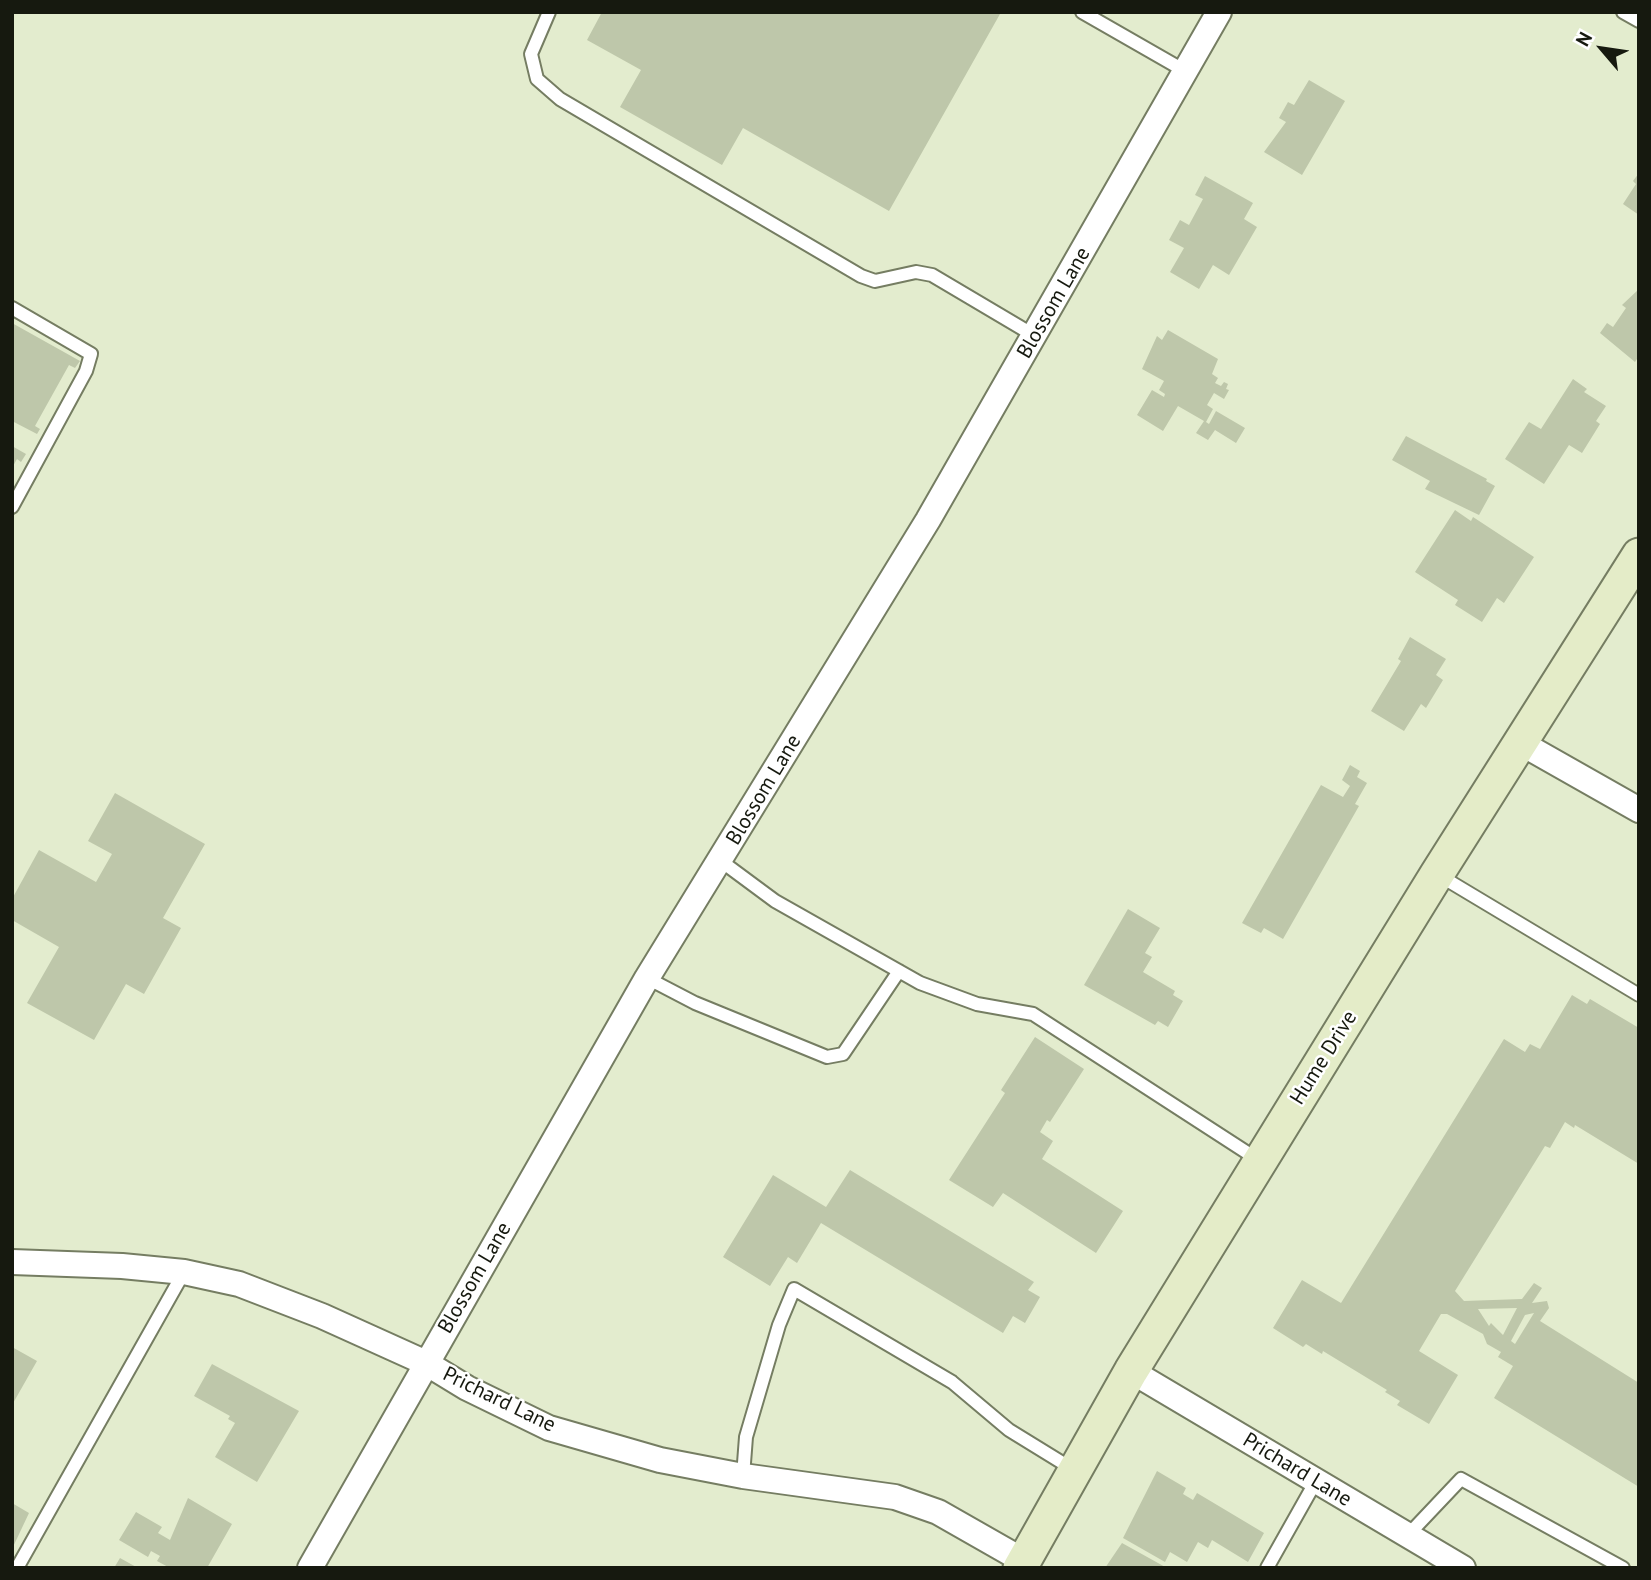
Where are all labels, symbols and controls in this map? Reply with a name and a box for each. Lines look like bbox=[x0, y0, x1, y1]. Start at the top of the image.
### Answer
north arrow bbox=[1567, 14, 1637, 84]
text: N bbox=[1570, 28, 1597, 50]
street label: Blossom Lane bbox=[1012, 243, 1096, 363]
street label: Blossom Lane bbox=[721, 730, 807, 850]
street label: Hume Drive bbox=[1285, 1006, 1363, 1110]
street label: Blossom Lane bbox=[433, 1218, 517, 1338]
street label: Prichard Lane bbox=[439, 1362, 559, 1438]
street label: Prichard Lane bbox=[1238, 1428, 1356, 1512]

